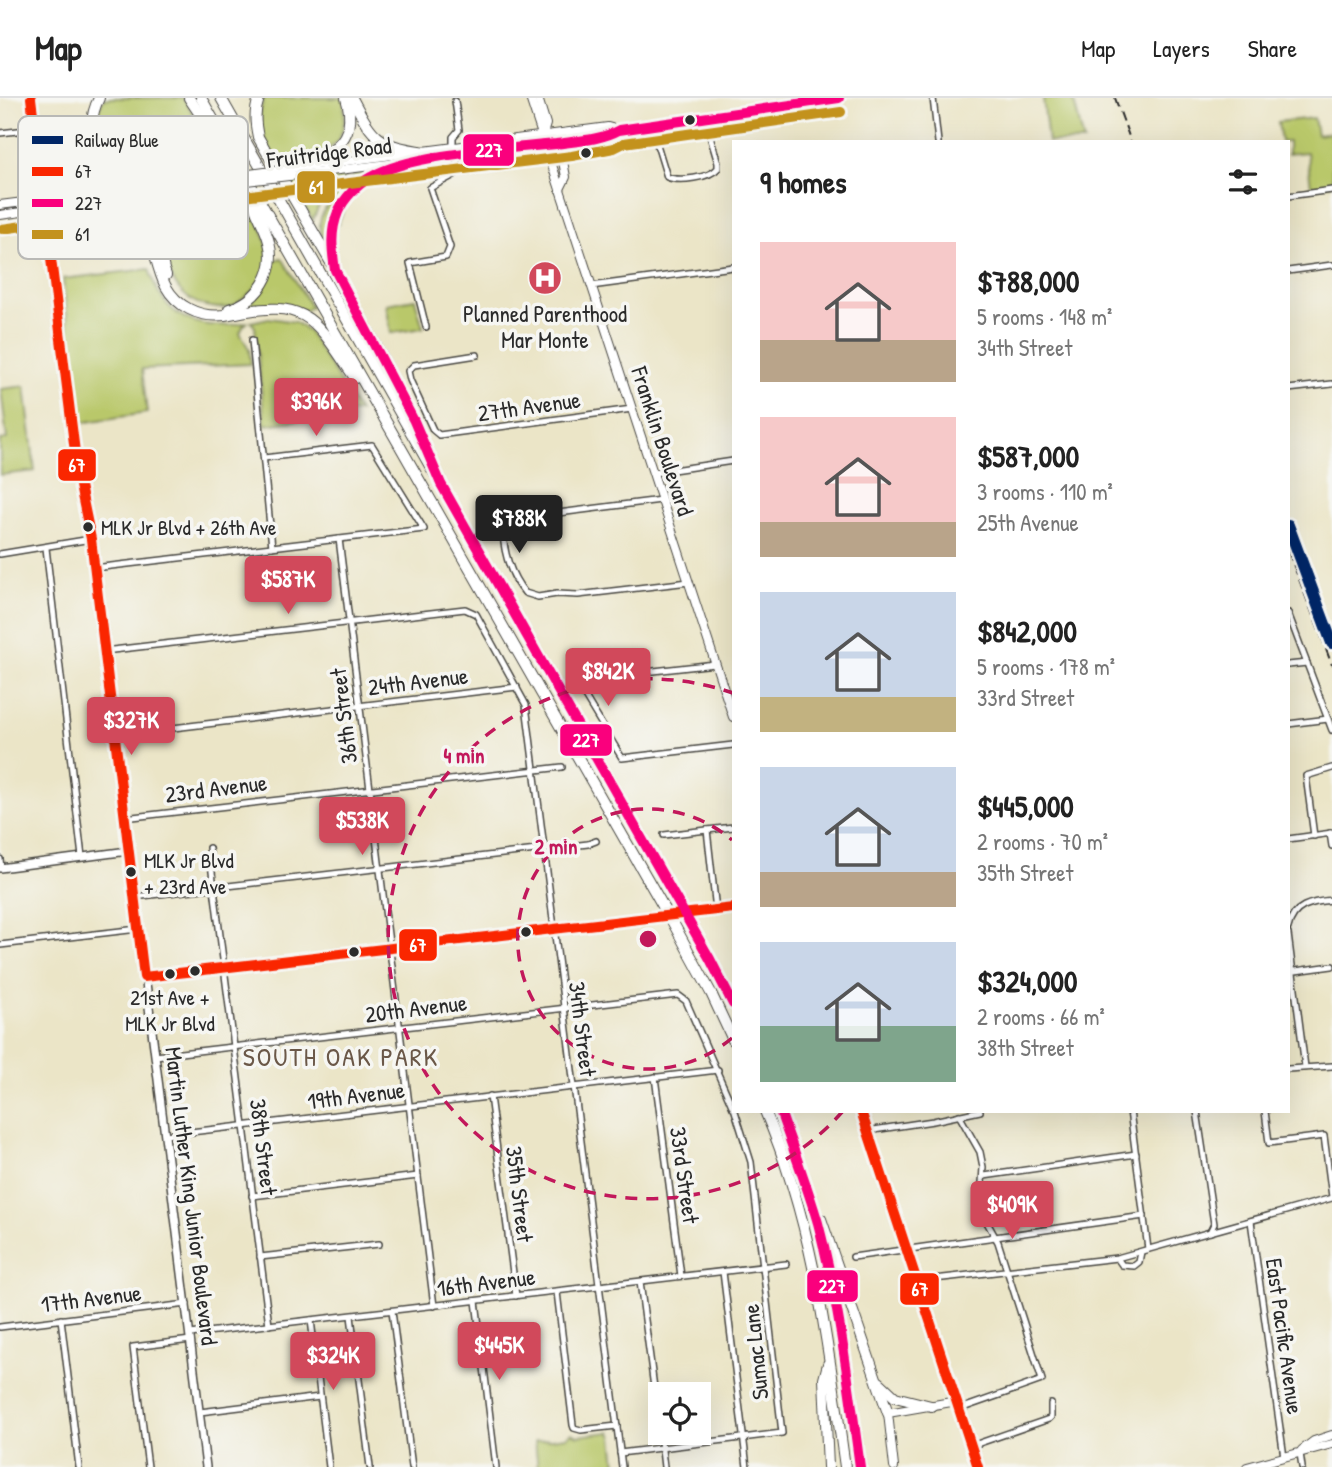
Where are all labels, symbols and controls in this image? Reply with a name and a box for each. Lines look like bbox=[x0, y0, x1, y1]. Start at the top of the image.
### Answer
text: Map bbox=[35, 26, 82, 70]
text: Map bbox=[1081, 32, 1115, 64]
text: Layers bbox=[1153, 32, 1210, 64]
text: Share bbox=[1248, 32, 1297, 64]
unlabelled marker bbox=[683, 113, 697, 127]
legend bbox=[18, 116, 248, 259]
text: Railway Blue bbox=[75, 127, 159, 153]
street label: Fruitridge Road bbox=[264, 129, 393, 175]
line badge: 227 bbox=[462, 133, 515, 167]
text: 227 bbox=[475, 137, 503, 163]
unlabelled marker bbox=[579, 146, 593, 160]
text: 67 bbox=[75, 158, 92, 184]
text: 9 homes bbox=[760, 162, 847, 202]
icon: filters bbox=[1224, 163, 1262, 201]
line badge: 61 bbox=[296, 170, 336, 204]
text: 61 bbox=[309, 174, 323, 200]
text: 227 bbox=[75, 190, 102, 216]
text: 61 bbox=[75, 221, 90, 247]
hospital icon: Planned Parenthood Mar Monte bbox=[526, 259, 564, 297]
text: $788,000 bbox=[977, 261, 1079, 301]
icon: home bbox=[816, 270, 900, 354]
place label: Planned Parenthood Mar Monte bbox=[463, 298, 627, 355]
text: 5 rooms · 148 m² bbox=[977, 301, 1112, 332]
text: 34th Street bbox=[977, 332, 1072, 363]
street label: Franklin Boulevard bbox=[624, 362, 702, 519]
pin: $396K bbox=[267, 378, 365, 438]
street label: 27th Avenue bbox=[476, 383, 582, 429]
text: $396K bbox=[290, 385, 342, 416]
text: $587,000 bbox=[977, 436, 1079, 476]
icon: home bbox=[816, 445, 900, 529]
line badge: 67 bbox=[57, 448, 97, 482]
text: 67 bbox=[69, 452, 86, 478]
text: 3 rooms · 110 m² bbox=[977, 476, 1113, 507]
pin: $788K bbox=[470, 496, 568, 555]
text: $788K bbox=[492, 502, 547, 533]
text: 25th Avenue bbox=[977, 507, 1079, 538]
place label: MLK Jr Blvd + 26th Ave bbox=[101, 513, 276, 542]
marker: MLK Jr Blvd + 26th Ave bbox=[81, 520, 95, 534]
pin: $587K bbox=[239, 556, 337, 616]
text: $587K bbox=[261, 563, 315, 594]
text: $842,000 bbox=[977, 611, 1077, 651]
icon: home bbox=[816, 620, 900, 704]
pin: $842K bbox=[559, 648, 657, 708]
text: 5 rooms · 178 m² bbox=[977, 651, 1115, 682]
text: $842K bbox=[581, 655, 635, 686]
street label: 24th Avenue bbox=[366, 659, 470, 703]
street label: 36th Street bbox=[322, 665, 364, 765]
text: 33rd Street bbox=[977, 682, 1074, 713]
pin: $327K bbox=[82, 698, 180, 757]
text: $327K bbox=[103, 704, 159, 735]
line badge: 227 bbox=[559, 723, 613, 757]
text: 227 bbox=[572, 727, 600, 753]
text: 4 min bbox=[443, 741, 485, 770]
street label: 23rd Avenue bbox=[163, 766, 269, 810]
text: $445,000 bbox=[977, 786, 1074, 826]
icon: home bbox=[816, 795, 900, 879]
pin: $538K bbox=[313, 798, 411, 857]
text: $538K bbox=[335, 804, 389, 835]
text: 2 rooms · 70 m² bbox=[977, 826, 1108, 857]
text: 2 min bbox=[534, 832, 578, 861]
place label: MLK Jr Blvd + 23rd Ave bbox=[144, 846, 234, 901]
text: 35th Street bbox=[977, 857, 1073, 888]
marker: MLK Jr Blvd + 23rd Ave bbox=[124, 865, 138, 879]
unlabelled marker bbox=[519, 925, 533, 939]
centre of rings bbox=[636, 927, 660, 951]
line badge: 67 bbox=[398, 928, 438, 962]
text: 67 bbox=[410, 932, 427, 958]
unlabelled marker bbox=[347, 945, 361, 959]
text: $324,000 bbox=[977, 961, 1077, 1001]
unlabelled marker bbox=[188, 964, 202, 978]
marker: 21st Ave + MLK Jr Blvd bbox=[163, 967, 177, 981]
icon: home bbox=[816, 970, 900, 1054]
street label: 34th Street bbox=[562, 980, 604, 1079]
place label: 21st Ave + MLK Jr Blvd bbox=[125, 983, 215, 1038]
street label: 20th Avenue bbox=[363, 986, 469, 1030]
text: 2 rooms · 66 m² bbox=[977, 1001, 1105, 1032]
text: 38th Street bbox=[977, 1032, 1074, 1063]
district label: SOUTH OAK PARK bbox=[243, 1039, 439, 1074]
street label: Martin Luther King Junior Boulevard bbox=[158, 1045, 226, 1347]
street label: 19th Avenue bbox=[305, 1074, 407, 1116]
street label: 38th Street bbox=[243, 1097, 285, 1198]
street label: 33rd Street bbox=[663, 1125, 707, 1226]
street label: 35th Street bbox=[499, 1144, 541, 1245]
pin: $409K bbox=[963, 1182, 1061, 1241]
text: $409K bbox=[986, 1188, 1038, 1219]
street label: East Pacific Avenue bbox=[1259, 1256, 1311, 1416]
street label: 16th Avenue bbox=[435, 1261, 537, 1303]
line badge: 227 bbox=[806, 1269, 859, 1303]
line badge: 67 bbox=[899, 1272, 940, 1306]
text: 227 bbox=[818, 1273, 846, 1299]
street label: 17th Avenue bbox=[39, 1276, 143, 1320]
text: 67 bbox=[912, 1276, 929, 1302]
street label: Sumac Lane bbox=[735, 1303, 775, 1401]
pin: $445K bbox=[450, 1322, 548, 1382]
text: $445K bbox=[474, 1329, 524, 1360]
pin: $324K bbox=[284, 1332, 382, 1392]
text: $324K bbox=[306, 1339, 360, 1370]
map controls bbox=[648, 1382, 711, 1445]
button: locate bbox=[648, 1382, 711, 1445]

